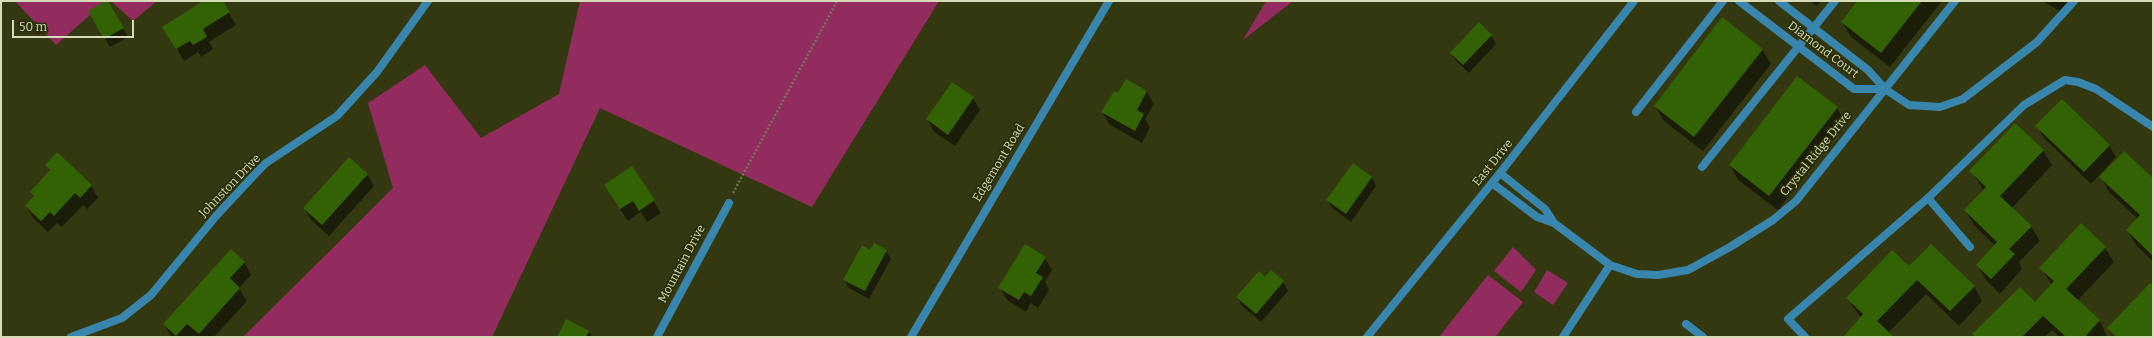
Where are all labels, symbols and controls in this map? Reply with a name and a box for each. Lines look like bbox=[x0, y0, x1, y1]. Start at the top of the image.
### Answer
scale bar bbox=[14, 12, 136, 38]
street label: Diamond Court bbox=[1785, 19, 1861, 81]
text: 50 m bbox=[19, 20, 47, 34]
street label: Crystal Ridge Drive bbox=[1777, 109, 1855, 199]
street label: Edgemont Road bbox=[970, 121, 1028, 205]
street label: East Drive bbox=[1470, 137, 1516, 189]
street label: Johnston Drive bbox=[196, 151, 264, 221]
street label: Mountain Drive bbox=[655, 222, 709, 306]

